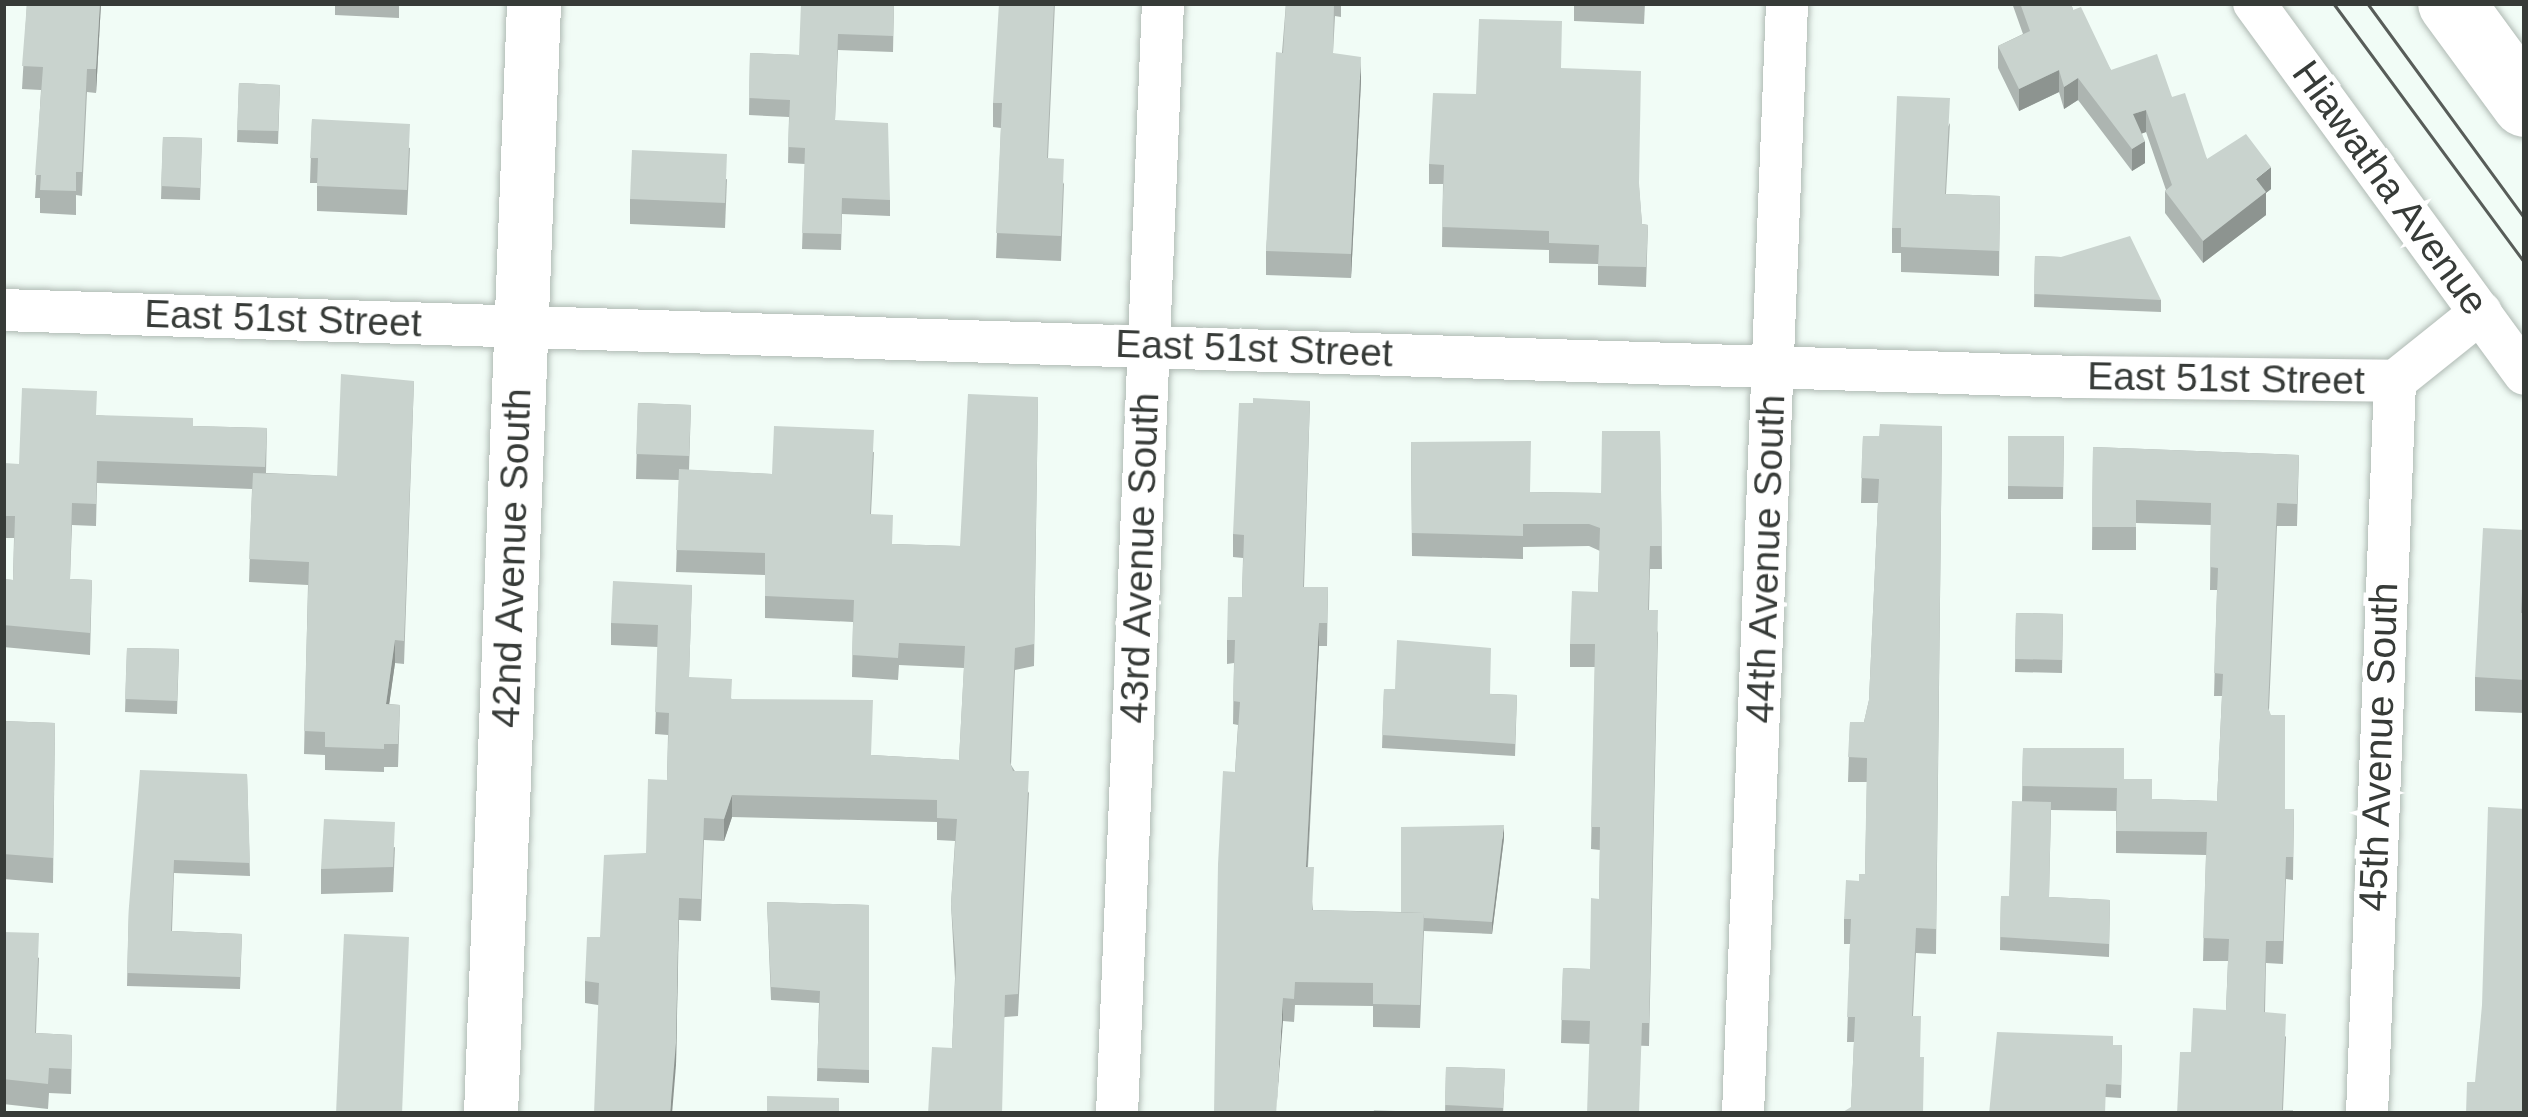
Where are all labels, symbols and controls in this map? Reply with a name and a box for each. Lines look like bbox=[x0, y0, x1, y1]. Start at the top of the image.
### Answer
street label: Hiawatha Avenue bbox=[2281, 51, 2499, 325]
street label: East 51st Street bbox=[144, 291, 422, 347]
street label: East 51st Street bbox=[1115, 321, 1393, 377]
street label: East 51st Street bbox=[2087, 353, 2365, 405]
street label: 42nd Avenue South bbox=[483, 386, 541, 730]
street label: 43rd Avenue South bbox=[1111, 391, 1169, 725]
street label: 44th Avenue South bbox=[1737, 393, 1795, 725]
street label: 45th Avenue South bbox=[2350, 581, 2408, 913]

